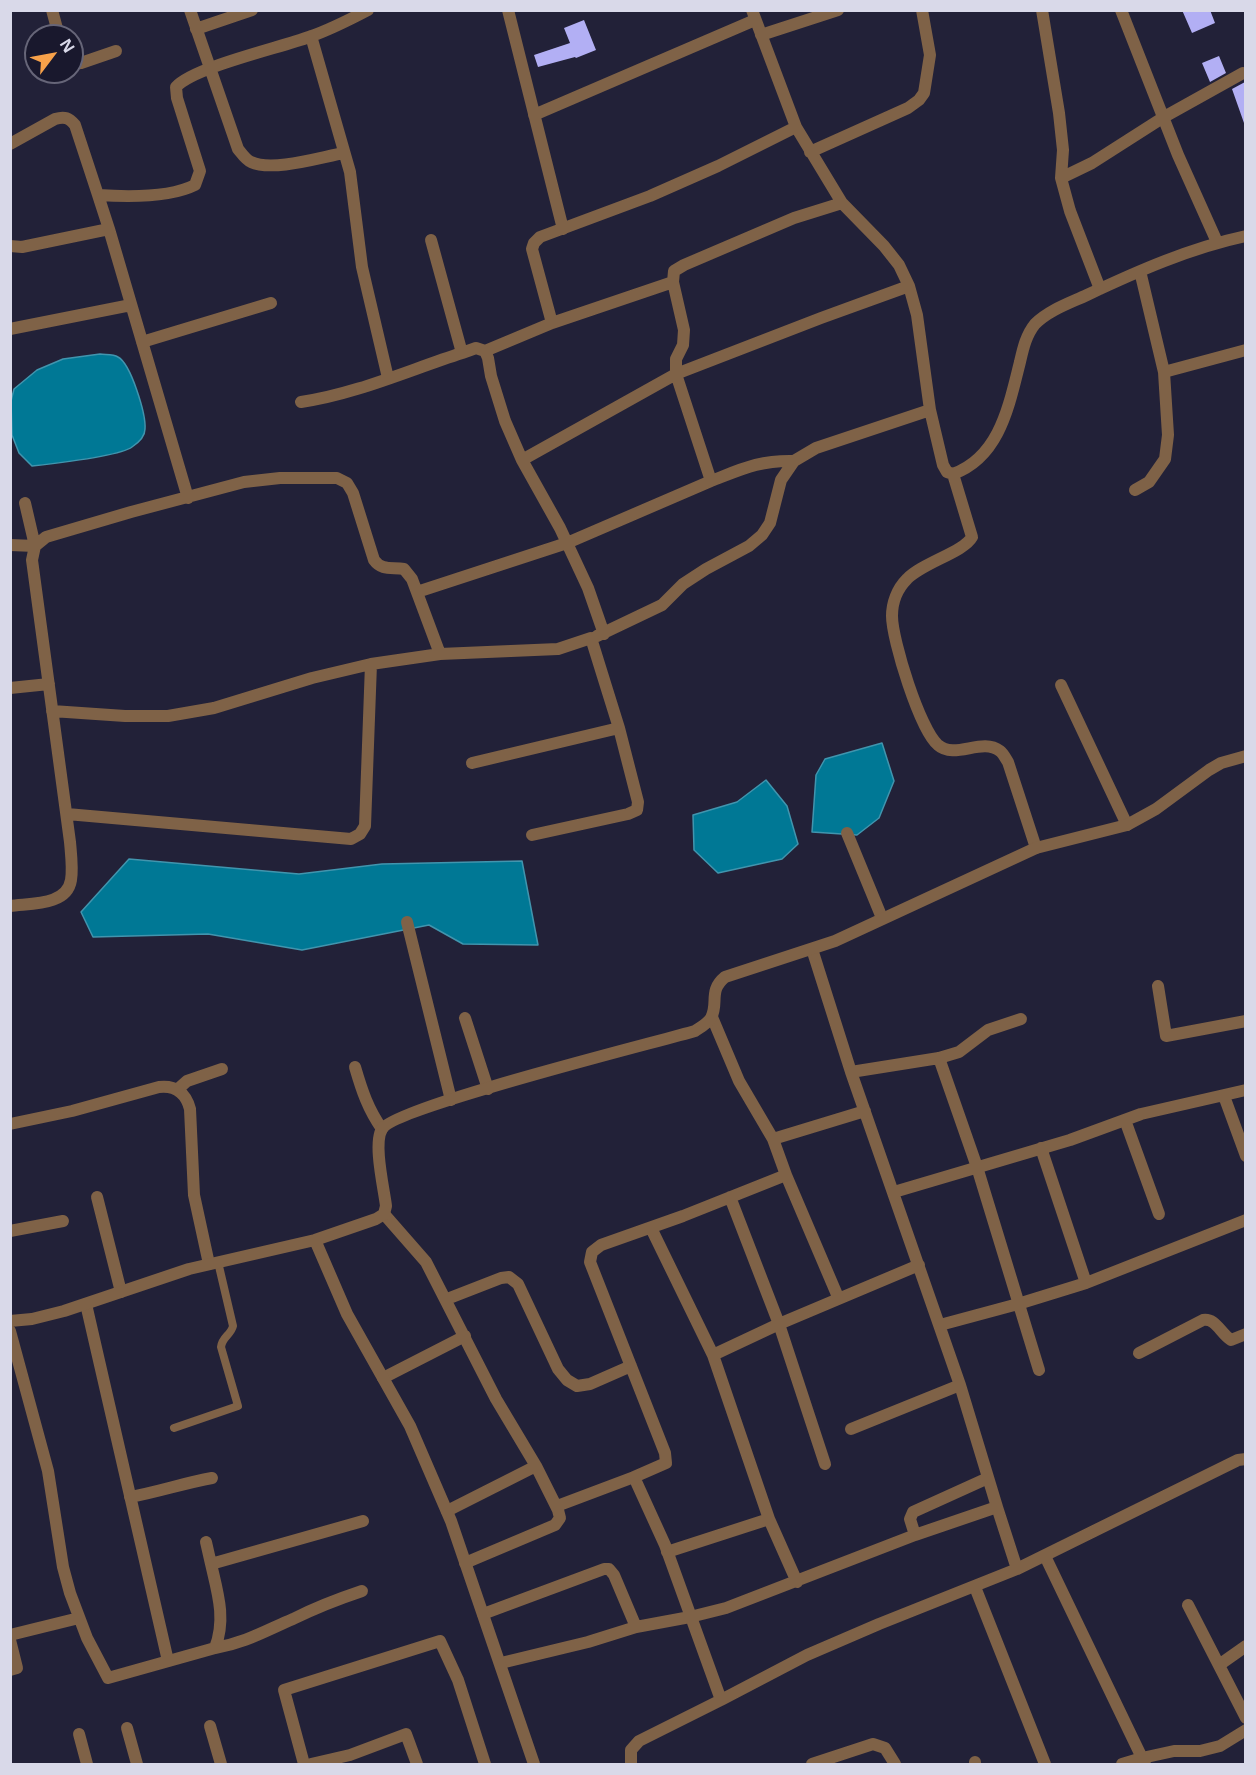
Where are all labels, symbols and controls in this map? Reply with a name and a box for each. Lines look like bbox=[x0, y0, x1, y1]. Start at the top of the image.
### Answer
north arrow bbox=[24, 24, 84, 84]
text: N bbox=[55, 34, 80, 57]

